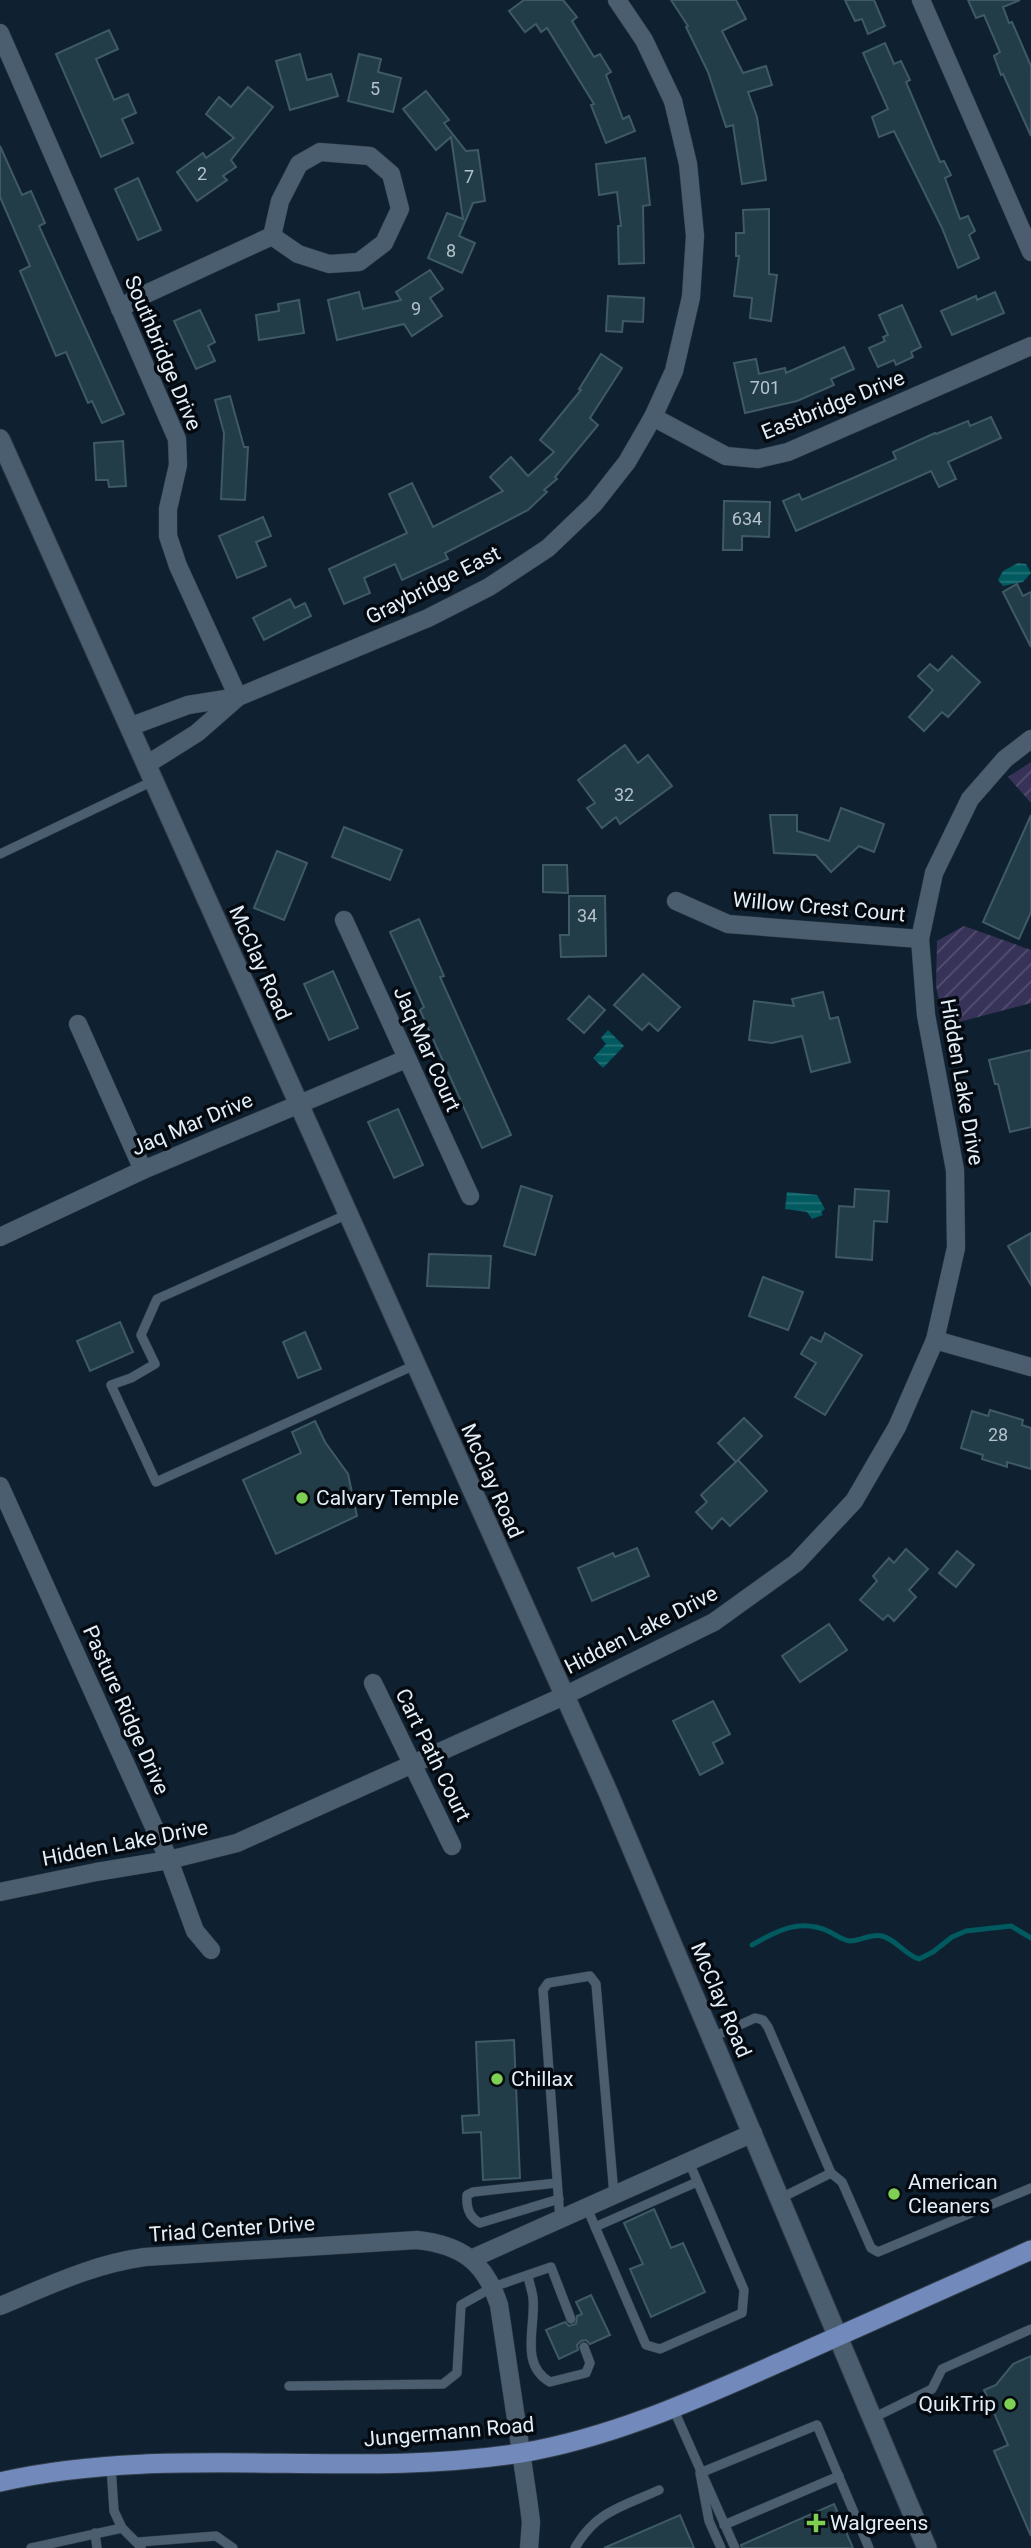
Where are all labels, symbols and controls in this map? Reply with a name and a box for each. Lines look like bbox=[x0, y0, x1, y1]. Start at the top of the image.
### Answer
house number: 5 bbox=[370, 78, 380, 99]
house number: 2 bbox=[197, 163, 207, 184]
house number: 7 bbox=[464, 166, 474, 187]
house number: 8 bbox=[446, 240, 456, 261]
street label: Southbridge Drive bbox=[120, 272, 206, 434]
house number: 9 bbox=[411, 298, 421, 319]
street label: Eastbridge Drive bbox=[758, 365, 908, 445]
house number: 701 bbox=[750, 377, 780, 398]
house number: 634 bbox=[732, 508, 762, 529]
street label: Graybridge East bbox=[362, 541, 504, 629]
house number: 32 bbox=[614, 784, 634, 805]
street label: Willow Crest Court bbox=[732, 887, 906, 927]
street label: McClay Road bbox=[224, 902, 296, 1024]
house number: 34 bbox=[577, 905, 597, 926]
street label: Jaq-Mar Court bbox=[389, 983, 465, 1115]
street label: Hidden Lake Drive bbox=[936, 997, 988, 1167]
street label: Jaq Mar Drive bbox=[128, 1088, 256, 1160]
street label: McClay Road bbox=[456, 1420, 528, 1542]
house number: 28 bbox=[988, 1424, 1008, 1445]
place label: Calvary Temple bbox=[316, 1486, 459, 1510]
marker: Calvary Temple bbox=[294, 1490, 310, 1506]
street label: Hidden Lake Drive bbox=[561, 1581, 721, 1679]
street label: Pasture Ridge Drive bbox=[78, 1622, 174, 1798]
street label: Cart Path Court bbox=[390, 1685, 476, 1825]
street label: Hidden Lake Drive bbox=[40, 1815, 210, 1871]
street label: McClay Road bbox=[686, 1939, 756, 2061]
place label: Chillax bbox=[511, 2067, 573, 2091]
marker: Chillax bbox=[489, 2071, 505, 2087]
place label: American Cleaners bbox=[908, 2170, 998, 2218]
marker: American Cleaners bbox=[886, 2186, 902, 2202]
street label: Triad Center Drive bbox=[148, 2211, 316, 2247]
place label: QuikTrip bbox=[918, 2392, 996, 2416]
marker: QuikTrip bbox=[1002, 2396, 1018, 2412]
street label: Jungermann Road bbox=[363, 2413, 535, 2451]
place label: Walgreens bbox=[830, 2511, 928, 2535]
marker: Walgreens bbox=[808, 2515, 824, 2531]

